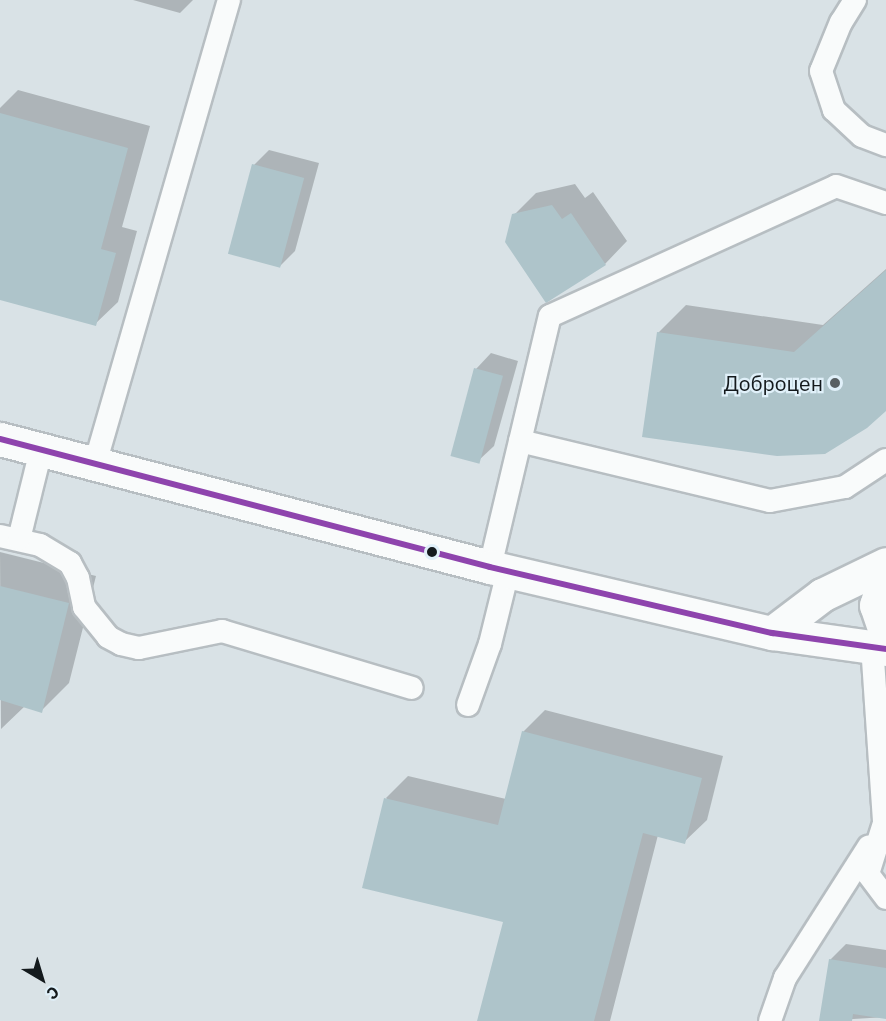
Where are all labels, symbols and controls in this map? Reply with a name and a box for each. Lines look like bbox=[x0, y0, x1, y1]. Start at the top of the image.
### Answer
place label: Доброцен bbox=[724, 370, 823, 396]
marker: Доброцен bbox=[828, 376, 842, 390]
unlabelled marker bbox=[426, 546, 438, 558]
north arrow bbox=[12, 949, 72, 1009]
text: С bbox=[43, 982, 63, 1004]

